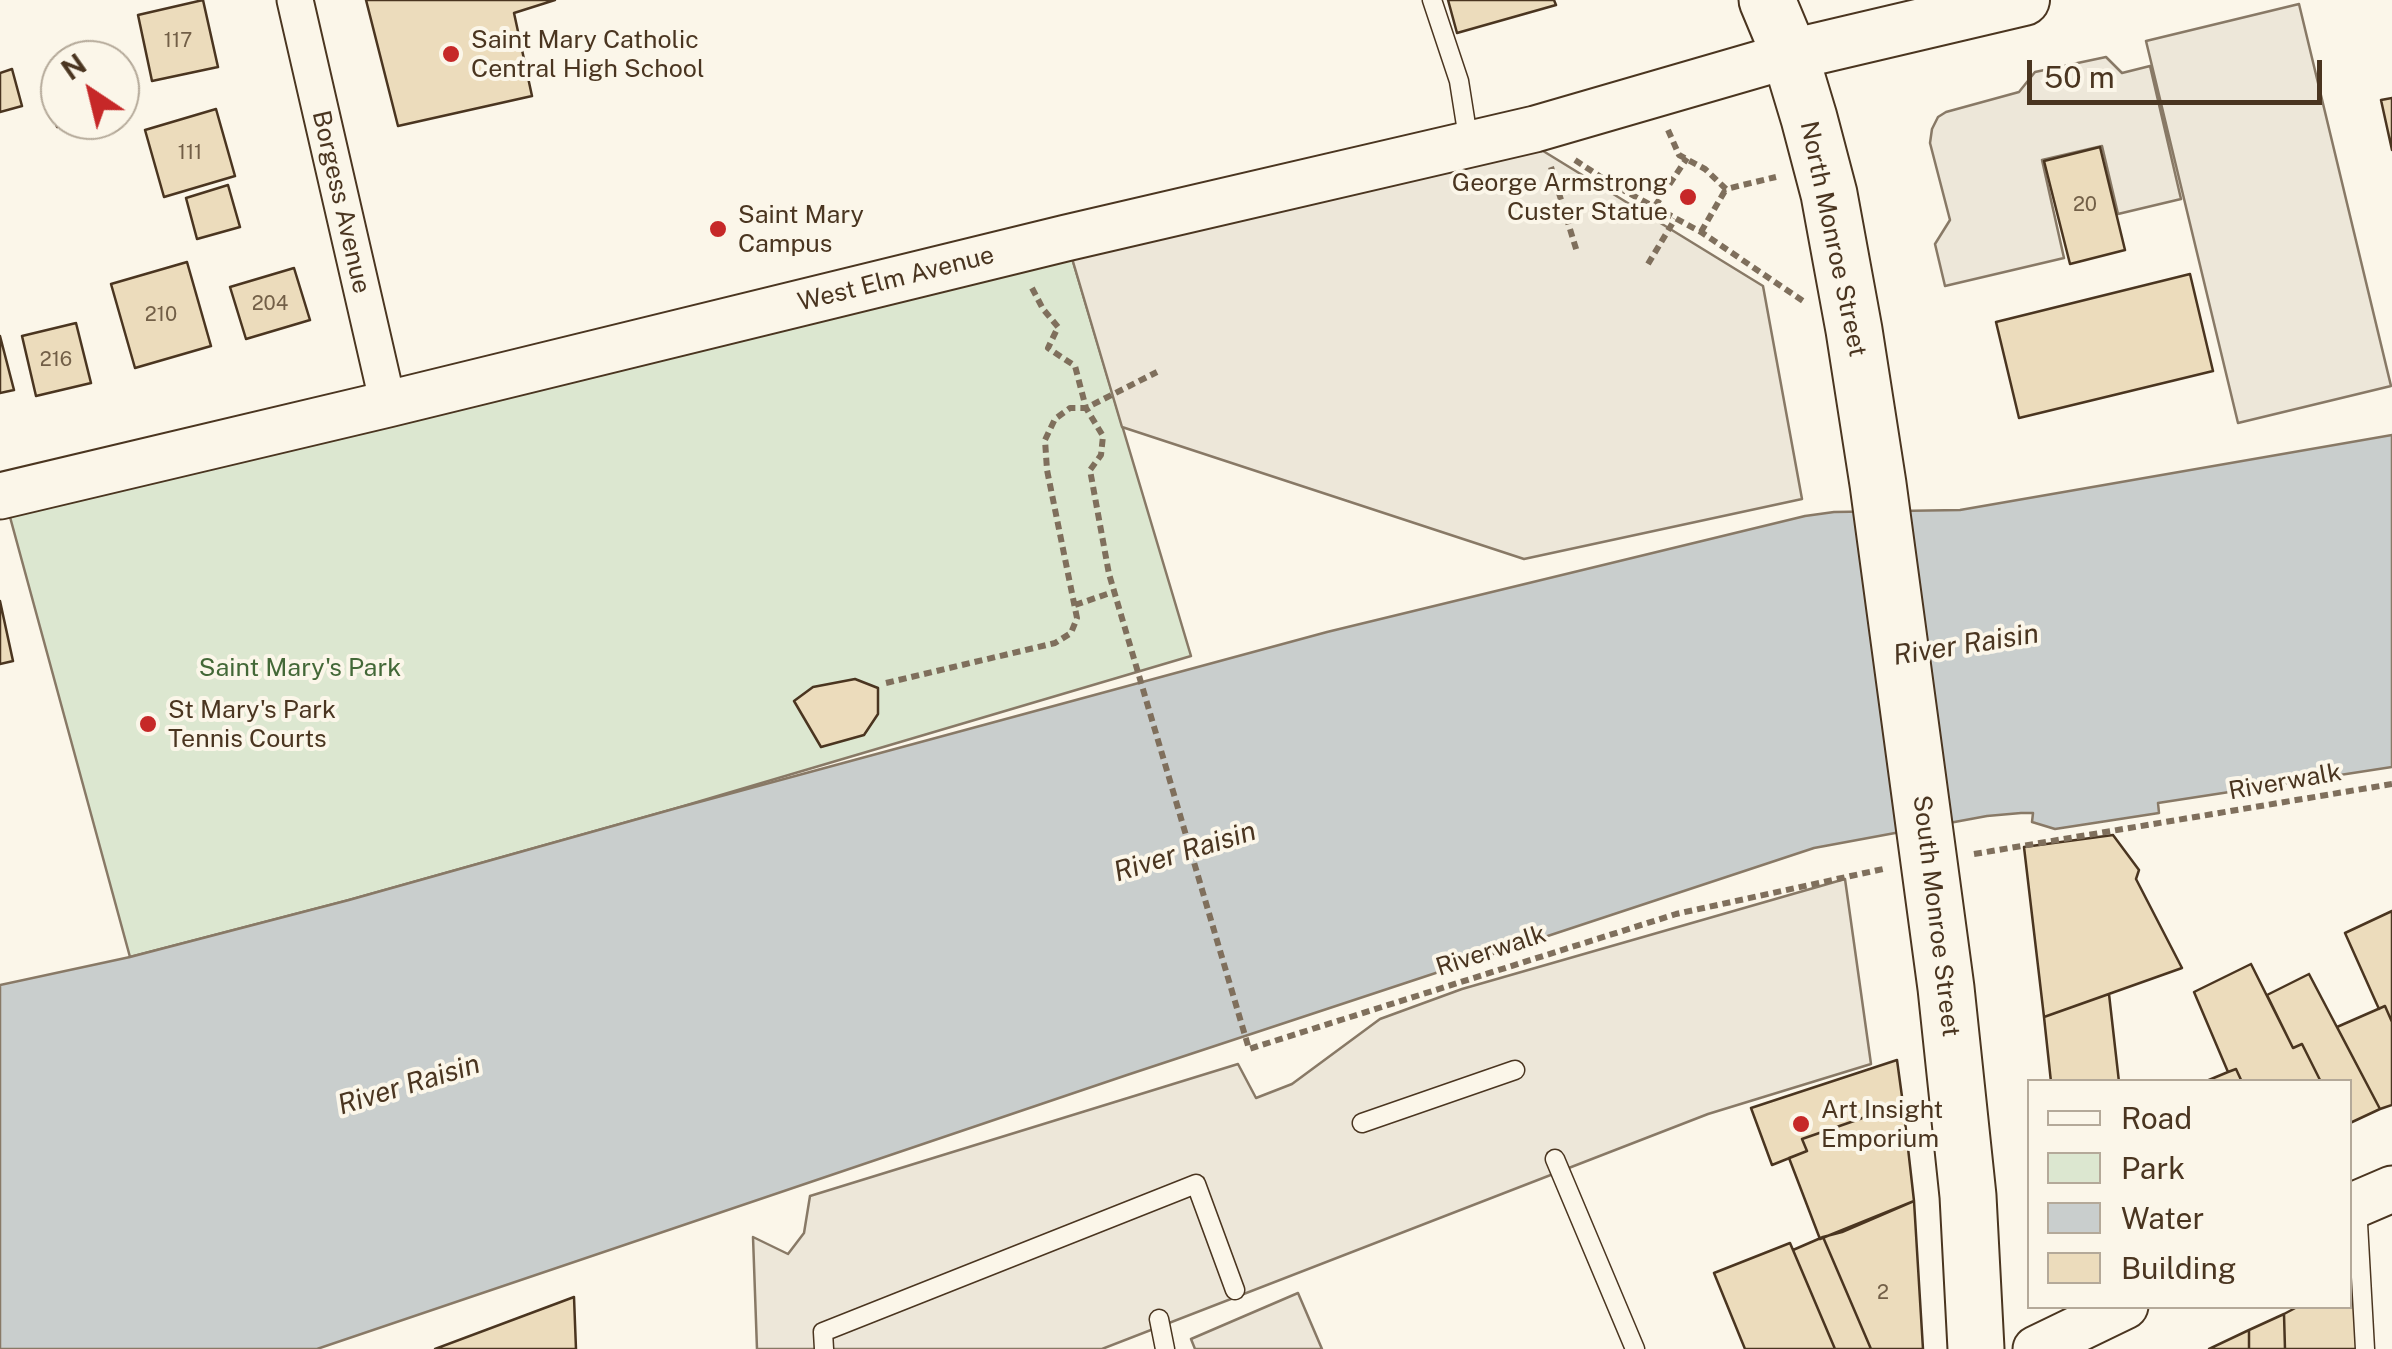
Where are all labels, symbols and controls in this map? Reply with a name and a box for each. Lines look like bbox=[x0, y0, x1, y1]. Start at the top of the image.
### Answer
place label: Saint Mary Catholic Central High School bbox=[471, 25, 705, 84]
house number: 117 bbox=[164, 29, 192, 53]
north arrow bbox=[40, 40, 140, 140]
scale bar bbox=[2032, 40, 2327, 102]
marker: Saint Mary Catholic Central High School bbox=[440, 43, 462, 65]
text: N bbox=[55, 47, 92, 86]
text: 50 m bbox=[2044, 59, 2115, 95]
street label: Borgess Avenue bbox=[305, 108, 377, 296]
street label: North Monroe Street bbox=[1793, 119, 1873, 359]
house number: 111 bbox=[178, 141, 202, 165]
place label: George Armstrong Custer Statue bbox=[1452, 168, 1668, 227]
marker: George Armstrong Custer Statue bbox=[1677, 186, 1699, 208]
house number: 20 bbox=[2073, 193, 2097, 217]
place label: Saint Mary Campus bbox=[738, 200, 864, 259]
marker: Saint Mary Campus bbox=[707, 218, 729, 240]
street label: West Elm Avenue bbox=[795, 240, 997, 318]
house number: 204 bbox=[252, 292, 288, 316]
house number: 210 bbox=[145, 303, 177, 327]
house number: 216 bbox=[40, 348, 72, 372]
water label: River Raisin bbox=[1891, 617, 2041, 673]
park label: Saint Mary's Park bbox=[199, 653, 401, 683]
place label: St Mary's Park Tennis Courts bbox=[168, 695, 336, 754]
marker: St Mary's Park Tennis Courts bbox=[137, 713, 159, 735]
street label: Riverwalk bbox=[2226, 757, 2344, 807]
street label: South Monroe Street bbox=[1906, 794, 1966, 1038]
water label: River Raisin bbox=[1110, 814, 1260, 890]
street label: Riverwalk bbox=[1432, 919, 1550, 983]
water label: River Raisin bbox=[334, 1047, 484, 1123]
legend bbox=[2027, 1079, 2352, 1309]
place label: Art Insight Emporium bbox=[1821, 1095, 1943, 1154]
text: Road bbox=[2121, 1100, 2192, 1136]
marker: Art Insight Emporium bbox=[1790, 1113, 1812, 1135]
text: Park bbox=[2121, 1150, 2185, 1186]
text: Water bbox=[2121, 1200, 2204, 1236]
text: Building bbox=[2121, 1250, 2236, 1286]
house number: 2 bbox=[1877, 1281, 1889, 1305]

